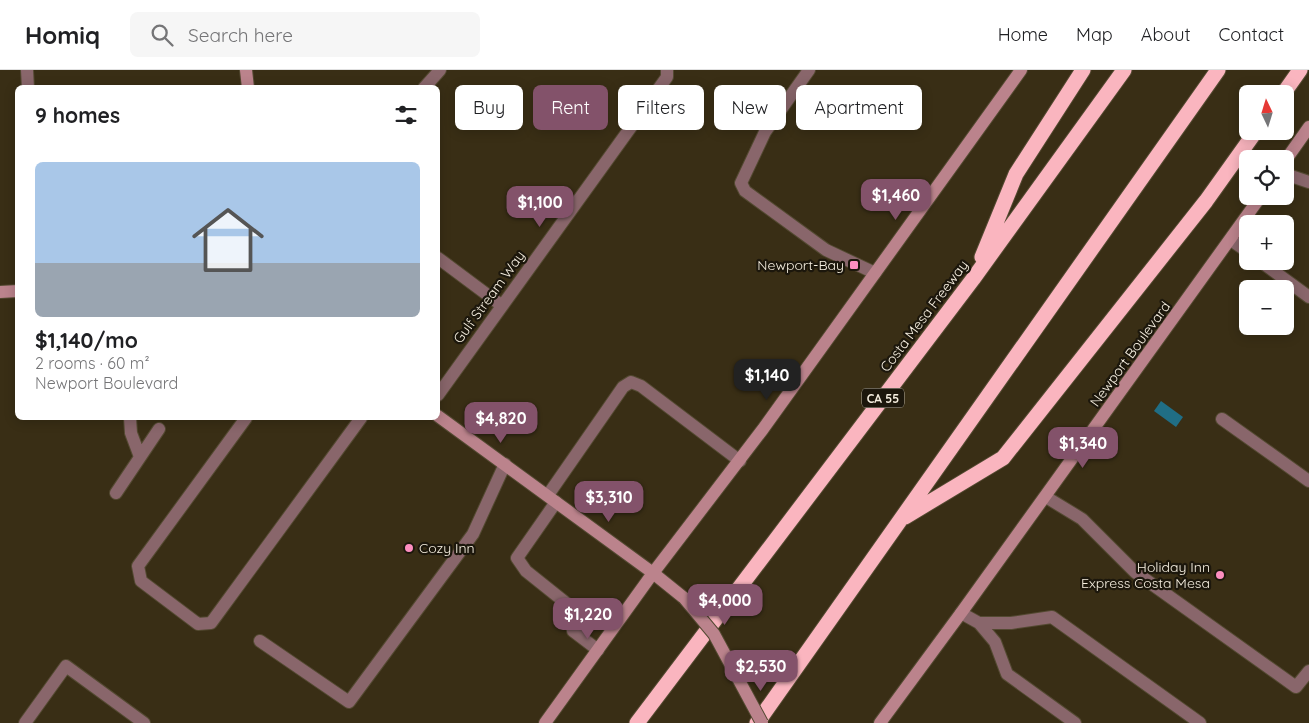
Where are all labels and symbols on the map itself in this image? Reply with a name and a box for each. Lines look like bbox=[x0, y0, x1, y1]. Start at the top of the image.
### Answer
north arrow bbox=[1239, 85, 1294, 140]
pin: $1,460 bbox=[855, 178, 937, 221]
pin: $1,100 bbox=[499, 186, 581, 228]
street label: Gulf Stream Way bbox=[449, 247, 529, 347]
place label: Newport-Bay bbox=[757, 256, 844, 274]
street label: Costa Mesa Freeway bbox=[876, 257, 972, 375]
marker: Newport-Bay bbox=[848, 259, 860, 271]
street label: Newport Boulevard bbox=[1086, 298, 1174, 410]
pin: $1,140 bbox=[726, 358, 808, 401]
road number: CA 55 bbox=[862, 388, 904, 408]
pin: $4,820 bbox=[460, 402, 542, 444]
pin: $1,340 bbox=[1042, 426, 1124, 469]
pin: $3,310 bbox=[568, 480, 650, 523]
place label: Cozy Inn bbox=[419, 539, 475, 557]
marker: Cozy Inn bbox=[403, 542, 415, 554]
place label: Holiday Inn Express Costa Mesa bbox=[1081, 558, 1210, 592]
marker: Holiday Inn Express Costa Mesa bbox=[1214, 569, 1226, 581]
pin: $4,000 bbox=[684, 584, 766, 626]
pin: $1,220 bbox=[547, 598, 629, 640]
pin: $2,530 bbox=[720, 650, 802, 692]

